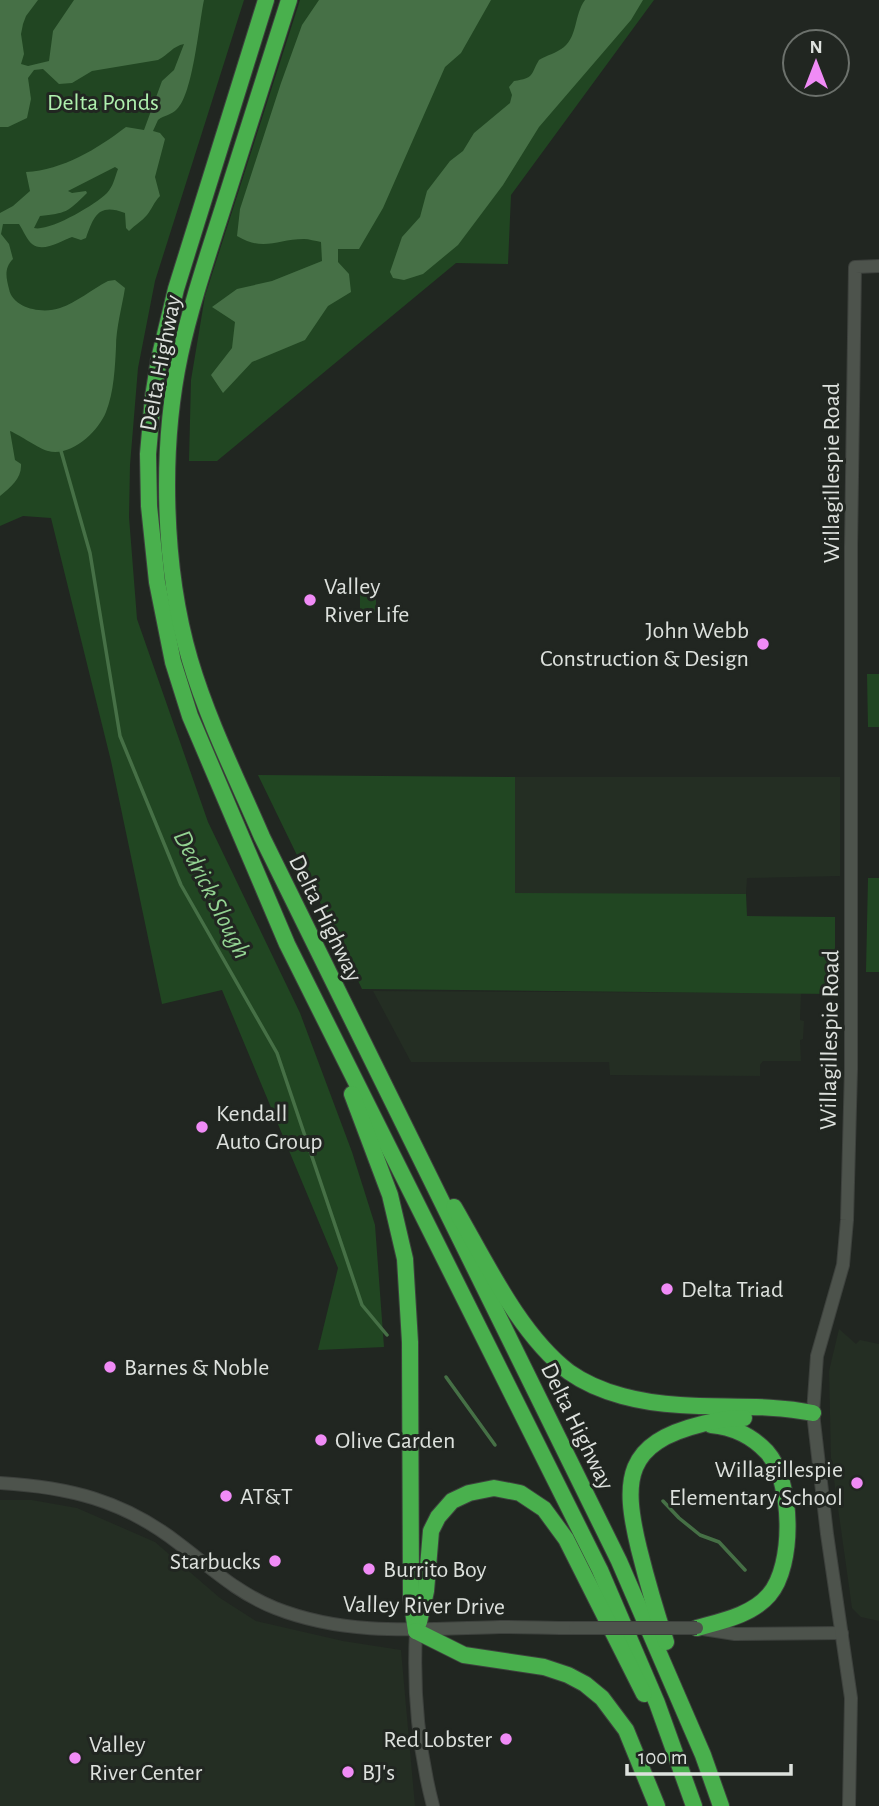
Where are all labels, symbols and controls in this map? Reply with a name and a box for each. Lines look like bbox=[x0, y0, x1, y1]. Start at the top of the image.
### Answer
north arrow bbox=[781, 28, 851, 98]
text: N bbox=[809, 38, 823, 57]
park label: Delta Ponds bbox=[47, 91, 159, 115]
street label: Delta Highway bbox=[136, 293, 186, 433]
street label: Willagillespie Road bbox=[820, 383, 844, 563]
place label: Valley River Life bbox=[324, 575, 409, 627]
marker: Valley River Life bbox=[302, 592, 318, 608]
place label: John Webb Construction & Design bbox=[540, 619, 749, 671]
marker: John Webb Construction & Design bbox=[755, 636, 771, 652]
water label: Dedrick Slough bbox=[169, 826, 256, 963]
street label: Delta Highway bbox=[284, 851, 366, 986]
street label: Willagillespie Road bbox=[816, 950, 844, 1130]
place label: Kendall Auto Group bbox=[216, 1102, 323, 1154]
marker: Kendall Auto Group bbox=[194, 1119, 210, 1135]
place label: Delta Triad bbox=[681, 1278, 783, 1302]
marker: Delta Triad bbox=[659, 1281, 675, 1297]
place label: Barnes & Noble bbox=[124, 1356, 269, 1380]
marker: Barnes & Noble bbox=[102, 1359, 118, 1375]
street label: Delta Highway bbox=[536, 1359, 618, 1494]
place label: Olive Garden bbox=[335, 1429, 455, 1453]
marker: Olive Garden bbox=[313, 1432, 329, 1448]
place label: Willagillespie Elementary School bbox=[669, 1458, 843, 1510]
marker: Willagillespie Elementary School bbox=[849, 1475, 865, 1491]
place label: AT&T bbox=[240, 1485, 293, 1509]
marker: AT&T bbox=[218, 1488, 234, 1504]
place label: Starbucks bbox=[170, 1550, 261, 1574]
marker: Starbucks bbox=[267, 1553, 283, 1569]
place label: Burrito Boy bbox=[383, 1558, 487, 1582]
marker: Burrito Boy bbox=[361, 1561, 377, 1577]
street label: Valley River Drive bbox=[343, 1593, 505, 1619]
place label: Red Lobster bbox=[383, 1728, 492, 1752]
marker: Red Lobster bbox=[498, 1731, 514, 1747]
scale bar bbox=[627, 1732, 792, 1776]
place label: Valley River Center bbox=[89, 1733, 203, 1785]
text: 100 m bbox=[638, 1747, 688, 1768]
marker: Valley River Center bbox=[67, 1750, 83, 1766]
place label: BJ's bbox=[362, 1761, 395, 1785]
marker: BJ's bbox=[340, 1764, 356, 1780]

